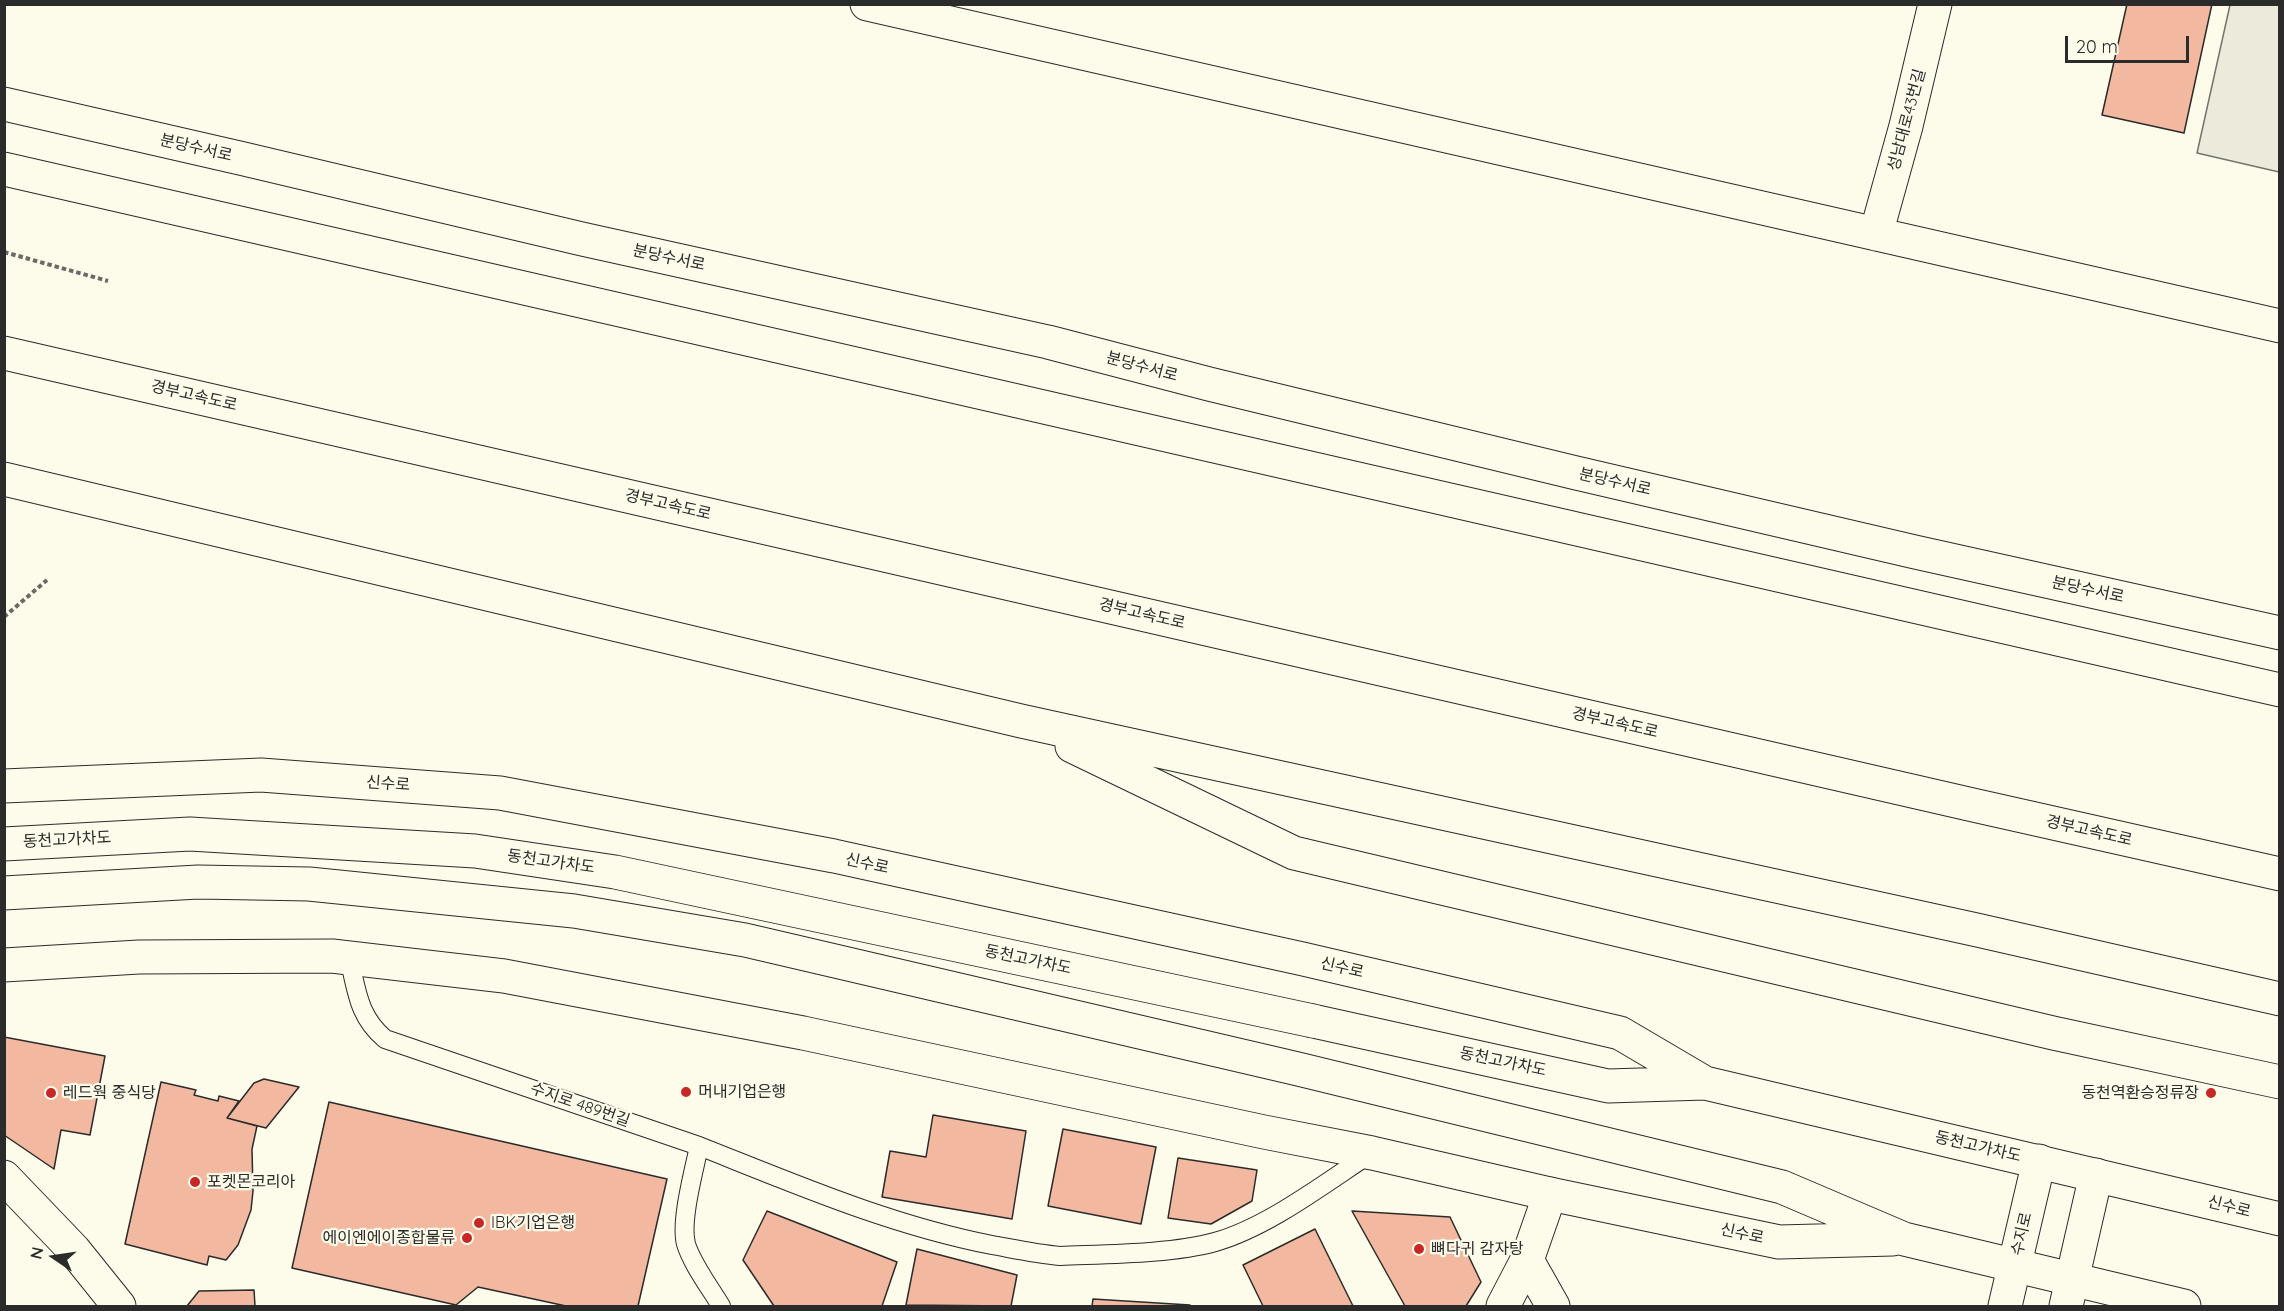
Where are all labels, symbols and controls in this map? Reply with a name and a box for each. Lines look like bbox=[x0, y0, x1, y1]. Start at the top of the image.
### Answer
scale bar bbox=[2068, 24, 2192, 62]
text: 20 m bbox=[2076, 35, 2118, 58]
street label: 성남대로43번길 bbox=[1884, 67, 1930, 173]
street label: 분당수서로 bbox=[158, 130, 234, 166]
street label: 분당수서로 bbox=[631, 241, 707, 275]
street label: 분당수서로 bbox=[1104, 348, 1180, 386]
street label: 경부고속도로 bbox=[149, 377, 239, 415]
street label: 분당수서로 bbox=[1577, 464, 1653, 500]
street label: 경부고속도로 bbox=[623, 486, 713, 524]
street label: 분당수서로 bbox=[2050, 573, 2126, 607]
street label: 경부고속도로 bbox=[1097, 595, 1187, 633]
street label: 경부고속도로 bbox=[1570, 704, 1660, 742]
street label: 신수로 bbox=[365, 773, 411, 795]
street label: 경부고속도로 bbox=[2044, 812, 2134, 850]
street label: 동천고가차도 bbox=[22, 828, 112, 852]
street label: 동천고가차도 bbox=[506, 846, 596, 878]
street label: 신수로 bbox=[843, 850, 891, 878]
street label: 동천고가차도 bbox=[983, 941, 1073, 979]
street label: 신수로 bbox=[1318, 954, 1366, 982]
street label: 동천고가차도 bbox=[1458, 1043, 1548, 1081]
street label: 수지로 489번길 bbox=[528, 1079, 632, 1131]
place label: 머내기업은행 bbox=[698, 1082, 786, 1102]
place label: 레드웍 중식당 bbox=[63, 1083, 156, 1103]
place label: 동천역환승정류장 bbox=[2081, 1083, 2199, 1103]
marker: 머내기업은행 bbox=[679, 1085, 693, 1099]
marker: 레드웍 중식당 bbox=[44, 1086, 58, 1100]
marker: 동천역환승정류장 bbox=[2204, 1086, 2218, 1100]
street label: 동천고가차도 bbox=[1933, 1128, 2023, 1166]
place label: 포켓몬코리아 bbox=[207, 1172, 295, 1192]
marker: 포켓몬코리아 bbox=[188, 1175, 202, 1189]
street label: 신수로 bbox=[2205, 1192, 2253, 1222]
street label: 수지로 bbox=[2008, 1210, 2036, 1258]
place label: IBK기업은행 bbox=[491, 1213, 575, 1233]
marker: IBK기업은행 bbox=[472, 1216, 486, 1230]
street label: 신수로 bbox=[1718, 1220, 1766, 1248]
north arrow bbox=[24, 1227, 84, 1287]
place label: 에이엔에이종합물류 bbox=[323, 1228, 455, 1248]
marker: 에이엔에이종합물류 bbox=[460, 1231, 474, 1245]
place label: 뼈다귀 감자탕 bbox=[1431, 1239, 1524, 1259]
marker: 뼈다귀 감자탕 bbox=[1412, 1242, 1426, 1256]
text: N bbox=[25, 1245, 48, 1261]

